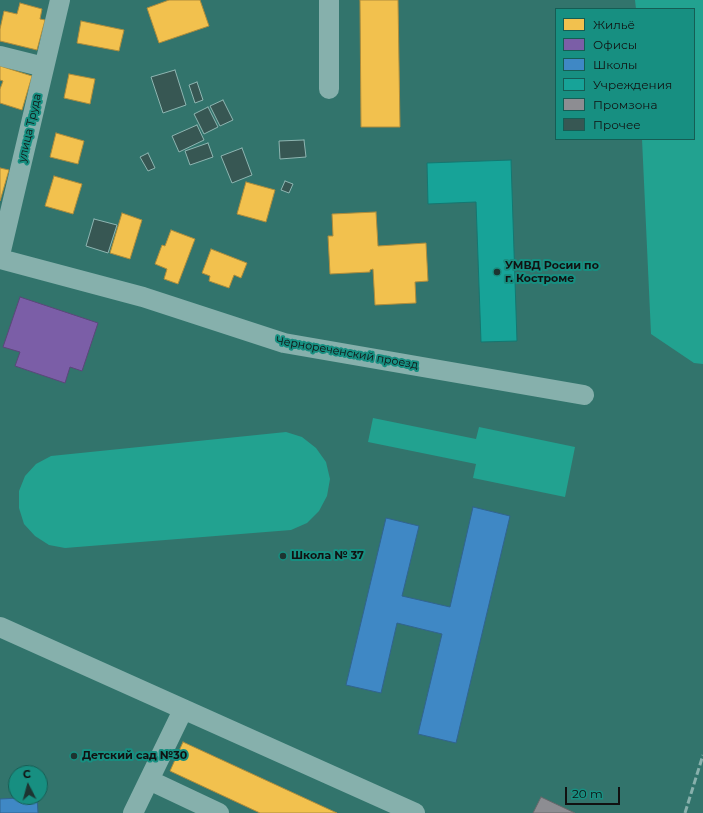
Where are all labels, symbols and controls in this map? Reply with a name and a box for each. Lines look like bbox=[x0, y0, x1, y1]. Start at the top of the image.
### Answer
legend bbox=[555, 8, 695, 140]
text: Жильё bbox=[593, 17, 635, 32]
text: Офисы bbox=[593, 37, 637, 52]
text: Школы bbox=[593, 57, 638, 72]
text: Учреждения bbox=[593, 77, 672, 92]
street label: улица Труда bbox=[16, 92, 44, 164]
text: Промзона bbox=[593, 97, 657, 112]
text: Прочее bbox=[593, 117, 641, 132]
place label: УМВД Росии по г. Костроме bbox=[505, 259, 599, 285]
marker: УМВД Росии по г. Костроме bbox=[492, 267, 502, 277]
street label: Чернореченский проезд bbox=[275, 334, 419, 372]
place label: Школа № 37 bbox=[291, 549, 364, 563]
marker: Школа № 37 bbox=[278, 551, 288, 561]
place label: Детский сад №30 bbox=[82, 749, 187, 763]
marker: Детский сад №30 bbox=[69, 751, 79, 761]
north arrow bbox=[8, 765, 48, 805]
text: С bbox=[22, 767, 32, 781]
scale bar bbox=[567, 779, 622, 805]
text: 20 m bbox=[572, 786, 603, 801]

